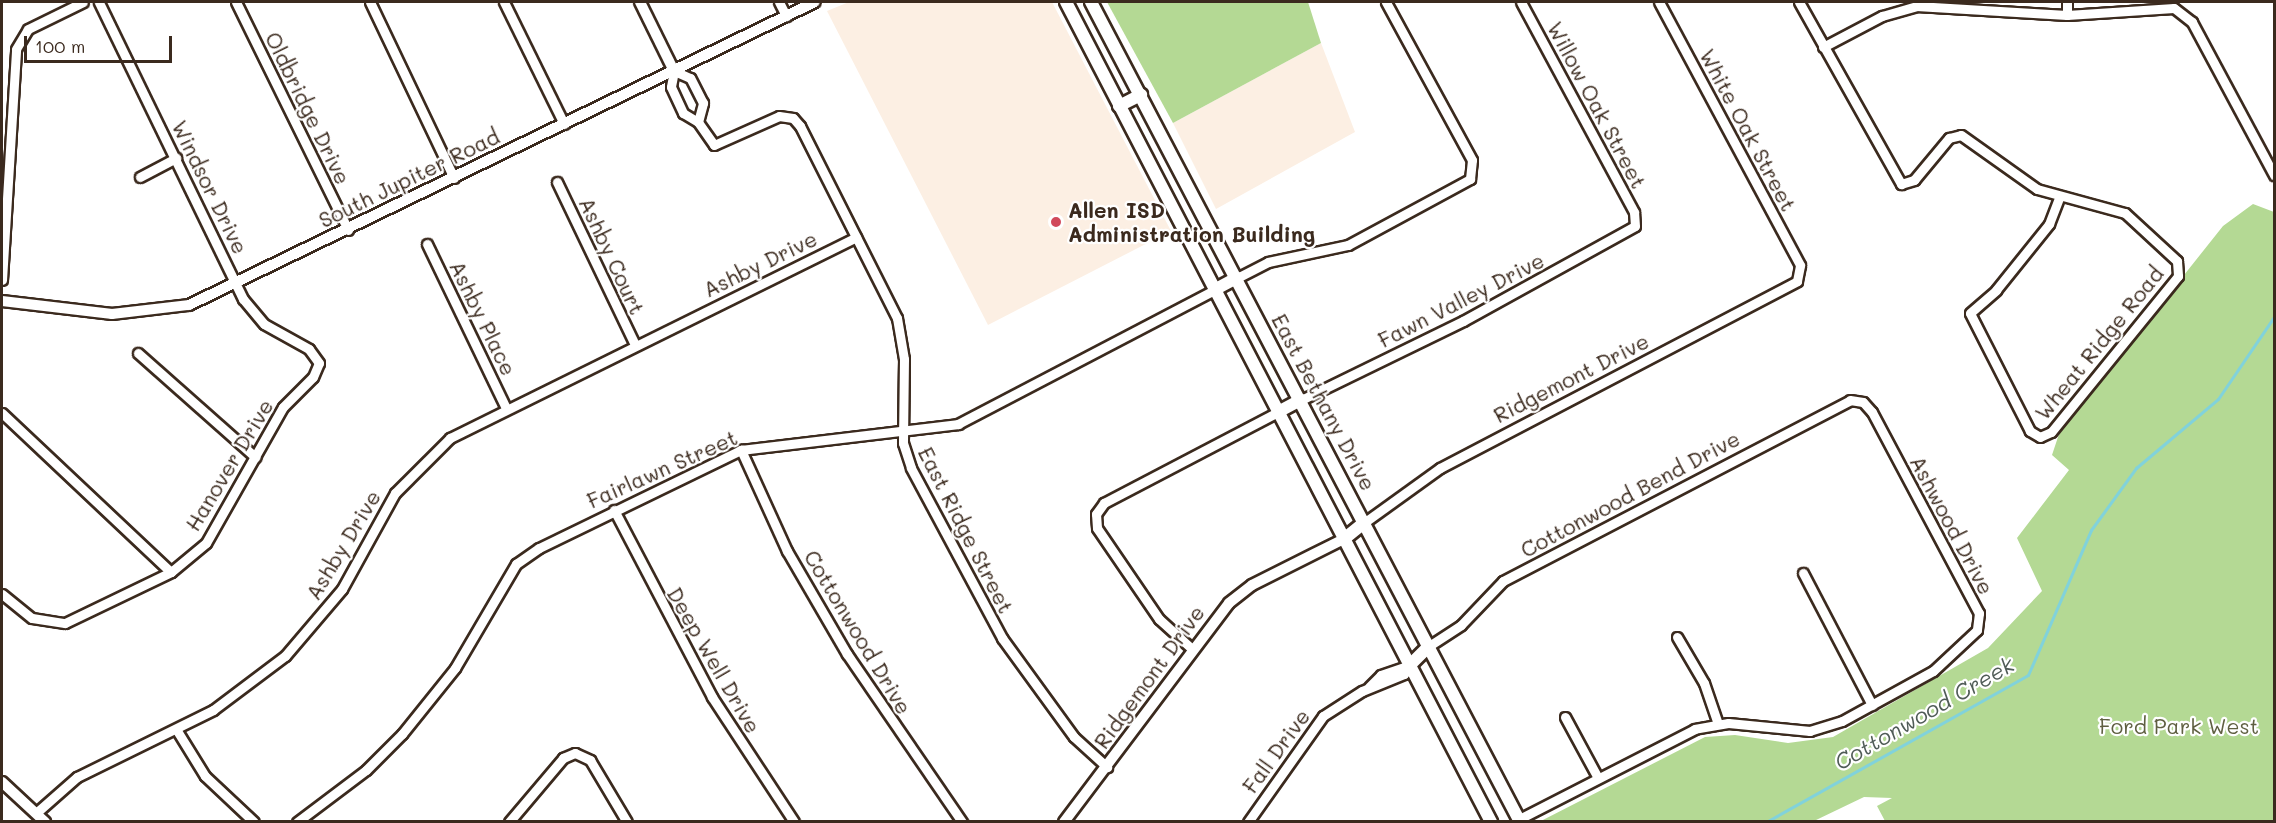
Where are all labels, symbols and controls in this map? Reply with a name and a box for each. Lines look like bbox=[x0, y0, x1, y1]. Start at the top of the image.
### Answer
street label: Willow Oak Street bbox=[1542, 17, 1652, 193]
scale bar bbox=[27, 24, 176, 62]
street label: Oldbridge Drive bbox=[260, 28, 356, 188]
text: 100 m bbox=[35, 34, 85, 58]
street label: White Oak Street bbox=[1695, 45, 1801, 215]
street label: Windsor Drive bbox=[167, 116, 253, 258]
street label: South Jupiter Road bbox=[315, 123, 503, 233]
street label: Ashby Court bbox=[574, 193, 650, 319]
place label: Allen ISD Administration Building bbox=[1068, 197, 1315, 247]
marker: Allen ISD Administration Building bbox=[1049, 215, 1063, 229]
street label: Ashby Drive bbox=[699, 226, 821, 302]
street label: Fawn Valley Drive bbox=[1374, 247, 1548, 353]
street label: Ashby Place bbox=[444, 257, 522, 379]
street label: Wheat Ridge Road bbox=[2030, 261, 2168, 425]
street label: East Bethany Drive bbox=[1267, 309, 1381, 495]
street label: Ridgemont Drive bbox=[1489, 328, 1653, 428]
street label: Hanover Drive bbox=[180, 395, 278, 535]
street label: Fairlawn Street bbox=[583, 425, 741, 513]
street label: Cottonwood Bend Drive bbox=[1516, 425, 1744, 563]
street label: East Ridge Street bbox=[913, 443, 1019, 617]
street label: Ashwood Drive bbox=[1905, 451, 1999, 599]
street label: Ashby Drive bbox=[300, 486, 386, 604]
street label: Cottonwood Drive bbox=[799, 545, 917, 719]
street label: Deep Well Drive bbox=[662, 583, 766, 737]
street label: Ridgemont Drive bbox=[1089, 601, 1209, 753]
water label: Cottonwood Creek bbox=[1829, 651, 2019, 775]
street label: Fall Drive bbox=[1237, 704, 1315, 798]
park label: Ford Park West bbox=[2099, 713, 2259, 739]

